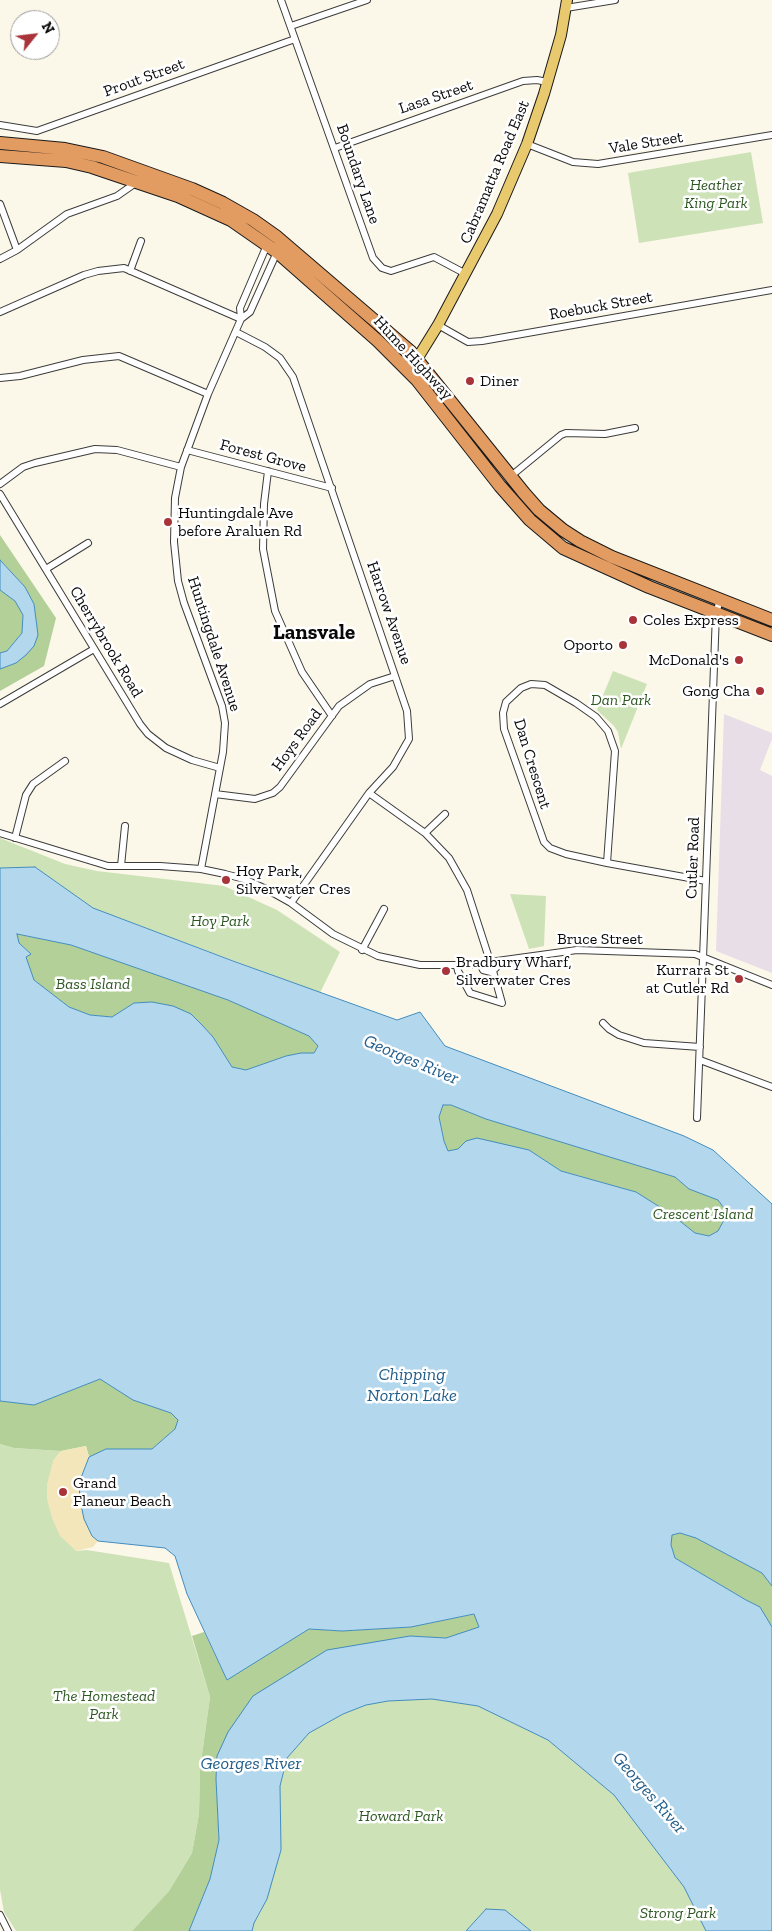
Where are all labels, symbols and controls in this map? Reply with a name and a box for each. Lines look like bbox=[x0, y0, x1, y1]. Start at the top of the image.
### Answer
north arrow bbox=[10, 10, 60, 60]
text: N bbox=[38, 19, 58, 37]
street label: Prout Street bbox=[101, 54, 187, 102]
street label: Lasa Street bbox=[396, 75, 476, 119]
street label: Cabramatta Road East bbox=[456, 97, 534, 247]
street label: Boundary Lane bbox=[332, 122, 384, 226]
street label: Vale Street bbox=[608, 128, 684, 158]
park label: Heather King Park bbox=[684, 175, 748, 213]
street label: Roebuck Street bbox=[548, 287, 654, 325]
street label: Hume Highway bbox=[369, 312, 457, 404]
place label: Diner bbox=[480, 371, 519, 391]
marker: Diner bbox=[464, 375, 476, 387]
street label: Forest Grove bbox=[218, 435, 308, 477]
place label: Huntingdale Ave before Araluen Rd bbox=[178, 503, 302, 541]
marker: Huntingdale Ave before Araluen Rd bbox=[162, 516, 174, 528]
street label: Harrow Avenue bbox=[362, 559, 416, 667]
street label: Huntingdale Avenue bbox=[183, 574, 245, 714]
street label: Cherrybrook Road bbox=[65, 583, 147, 701]
place label: Coles Express bbox=[643, 610, 739, 630]
marker: Coles Express bbox=[627, 614, 639, 626]
district label: Lansvale bbox=[273, 620, 355, 646]
place label: Oporto bbox=[563, 635, 613, 655]
marker: Oporto bbox=[617, 639, 629, 651]
place label: McDonald's bbox=[649, 650, 729, 670]
marker: McDonald's bbox=[733, 654, 745, 666]
place label: Gong Cha bbox=[682, 681, 750, 701]
marker: Gong Cha bbox=[754, 685, 766, 697]
park label: Dan Park bbox=[591, 690, 651, 710]
street label: Hoys Road bbox=[268, 705, 326, 775]
street label: Dan Crescent bbox=[509, 717, 555, 811]
street label: Cutler Road bbox=[682, 817, 704, 899]
place label: Hoy Park, Silverwater Cres bbox=[236, 861, 351, 899]
marker: Hoy Park, Silverwater Cres bbox=[220, 874, 232, 886]
park label: Hoy Park bbox=[190, 911, 250, 931]
street label: Bruce Street bbox=[557, 929, 643, 949]
place label: Bradbury Wharf, Silverwater Cres bbox=[456, 952, 572, 990]
place label: Kurrara St at Cutler Rd bbox=[646, 960, 729, 998]
marker: Bradbury Wharf, Silverwater Cres bbox=[440, 965, 452, 977]
marker: Kurrara St at Cutler Rd bbox=[733, 973, 745, 985]
park label: Bass Island bbox=[56, 974, 130, 994]
water label: Georges River bbox=[360, 1030, 462, 1090]
park label: Crescent Island bbox=[653, 1204, 753, 1224]
water label: Chipping Norton Lake bbox=[367, 1364, 457, 1406]
place label: Grand Flaneur Beach bbox=[73, 1473, 171, 1511]
marker: Grand Flaneur Beach bbox=[57, 1486, 69, 1498]
park label: The Homestead Park bbox=[53, 1686, 155, 1724]
water label: Georges River bbox=[608, 1748, 690, 1838]
water label: Georges River bbox=[200, 1753, 302, 1775]
park label: Howard Park bbox=[359, 1806, 443, 1826]
park label: Strong Park bbox=[640, 1903, 716, 1923]

